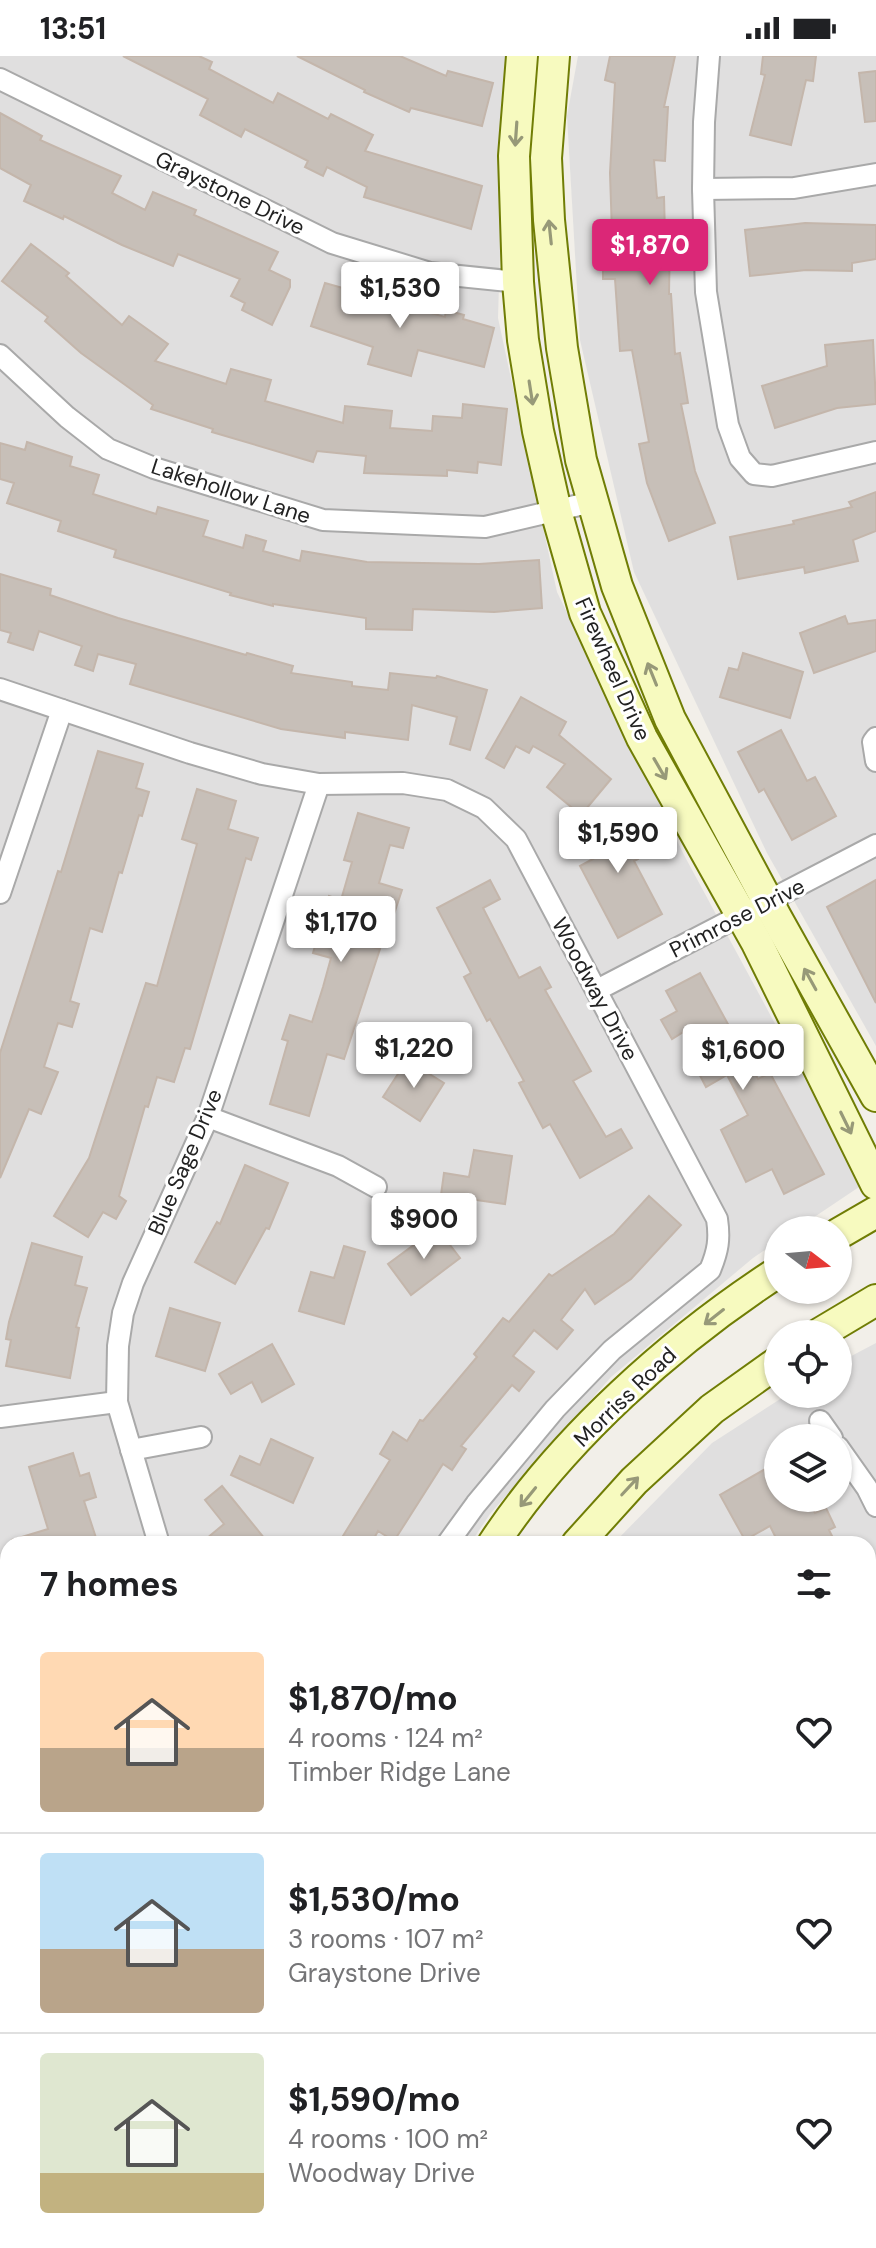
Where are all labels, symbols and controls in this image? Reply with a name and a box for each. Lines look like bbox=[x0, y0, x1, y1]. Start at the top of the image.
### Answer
text: 13:51 bbox=[40, 9, 106, 48]
one-way arrow bbox=[508, 120, 523, 147]
street label: Graystone Drive bbox=[150, 144, 310, 242]
one-way arrow bbox=[542, 219, 557, 246]
pin: $1,870 bbox=[585, 219, 715, 287]
text: $1,870 bbox=[610, 228, 690, 262]
pin: $1,530 bbox=[335, 262, 465, 330]
text: $1,530 bbox=[359, 271, 441, 305]
one-way arrow bbox=[524, 380, 539, 405]
street label: Lakehollow Lane bbox=[148, 452, 314, 530]
street label: Firewheel Drive bbox=[568, 593, 658, 745]
one-way arrow bbox=[644, 662, 658, 687]
one-way arrow bbox=[652, 757, 668, 780]
pin: $1,590 bbox=[553, 807, 683, 875]
text: $1,590 bbox=[577, 816, 659, 850]
street label: Primrose Drive bbox=[664, 871, 810, 965]
pin: $1,170 bbox=[276, 896, 406, 964]
text: $1,170 bbox=[304, 905, 378, 939]
street label: Woodway Drive bbox=[545, 912, 645, 1066]
one-way arrow bbox=[802, 968, 818, 991]
pin: $1,220 bbox=[349, 1022, 479, 1090]
pin: $1,600 bbox=[678, 1024, 808, 1092]
text: $1,220 bbox=[374, 1031, 454, 1065]
text: $1,600 bbox=[701, 1033, 785, 1067]
street label: Blue Sage Drive bbox=[141, 1084, 229, 1240]
one-way arrow bbox=[839, 1110, 854, 1134]
pin: $900 bbox=[377, 1193, 471, 1261]
text: $900 bbox=[390, 1202, 458, 1236]
north arrow bbox=[764, 1216, 852, 1304]
map controls bbox=[764, 1216, 852, 1512]
one-way arrow bbox=[704, 1309, 725, 1326]
button: locate bbox=[764, 1320, 852, 1408]
street label: Morriss Road bbox=[567, 1341, 683, 1453]
button: layers bbox=[764, 1424, 852, 1512]
one-way arrow bbox=[620, 1476, 639, 1496]
one-way arrow bbox=[519, 1486, 537, 1507]
text: 7 homes bbox=[40, 1562, 179, 1607]
icon: filters bbox=[792, 1562, 836, 1606]
text: $1,870/mo bbox=[288, 1676, 458, 1721]
icon: home bbox=[104, 1684, 200, 1780]
icon: heart bbox=[792, 1710, 836, 1754]
text: 4 rooms · 124 m² bbox=[288, 1721, 483, 1755]
text: Timber Ridge Lane bbox=[288, 1755, 511, 1789]
text: $1,530/mo bbox=[288, 1877, 460, 1922]
icon: home bbox=[104, 1885, 200, 1981]
icon: heart bbox=[792, 1911, 836, 1955]
text: 3 rooms · 107 m² bbox=[288, 1922, 484, 1956]
text: Graystone Drive bbox=[288, 1956, 481, 1990]
text: $1,590/mo bbox=[288, 2077, 460, 2122]
icon: home bbox=[104, 2085, 200, 2181]
icon: heart bbox=[792, 2111, 836, 2155]
text: 4 rooms · 100 m² bbox=[288, 2122, 488, 2156]
text: Woodway Drive bbox=[288, 2156, 475, 2190]

